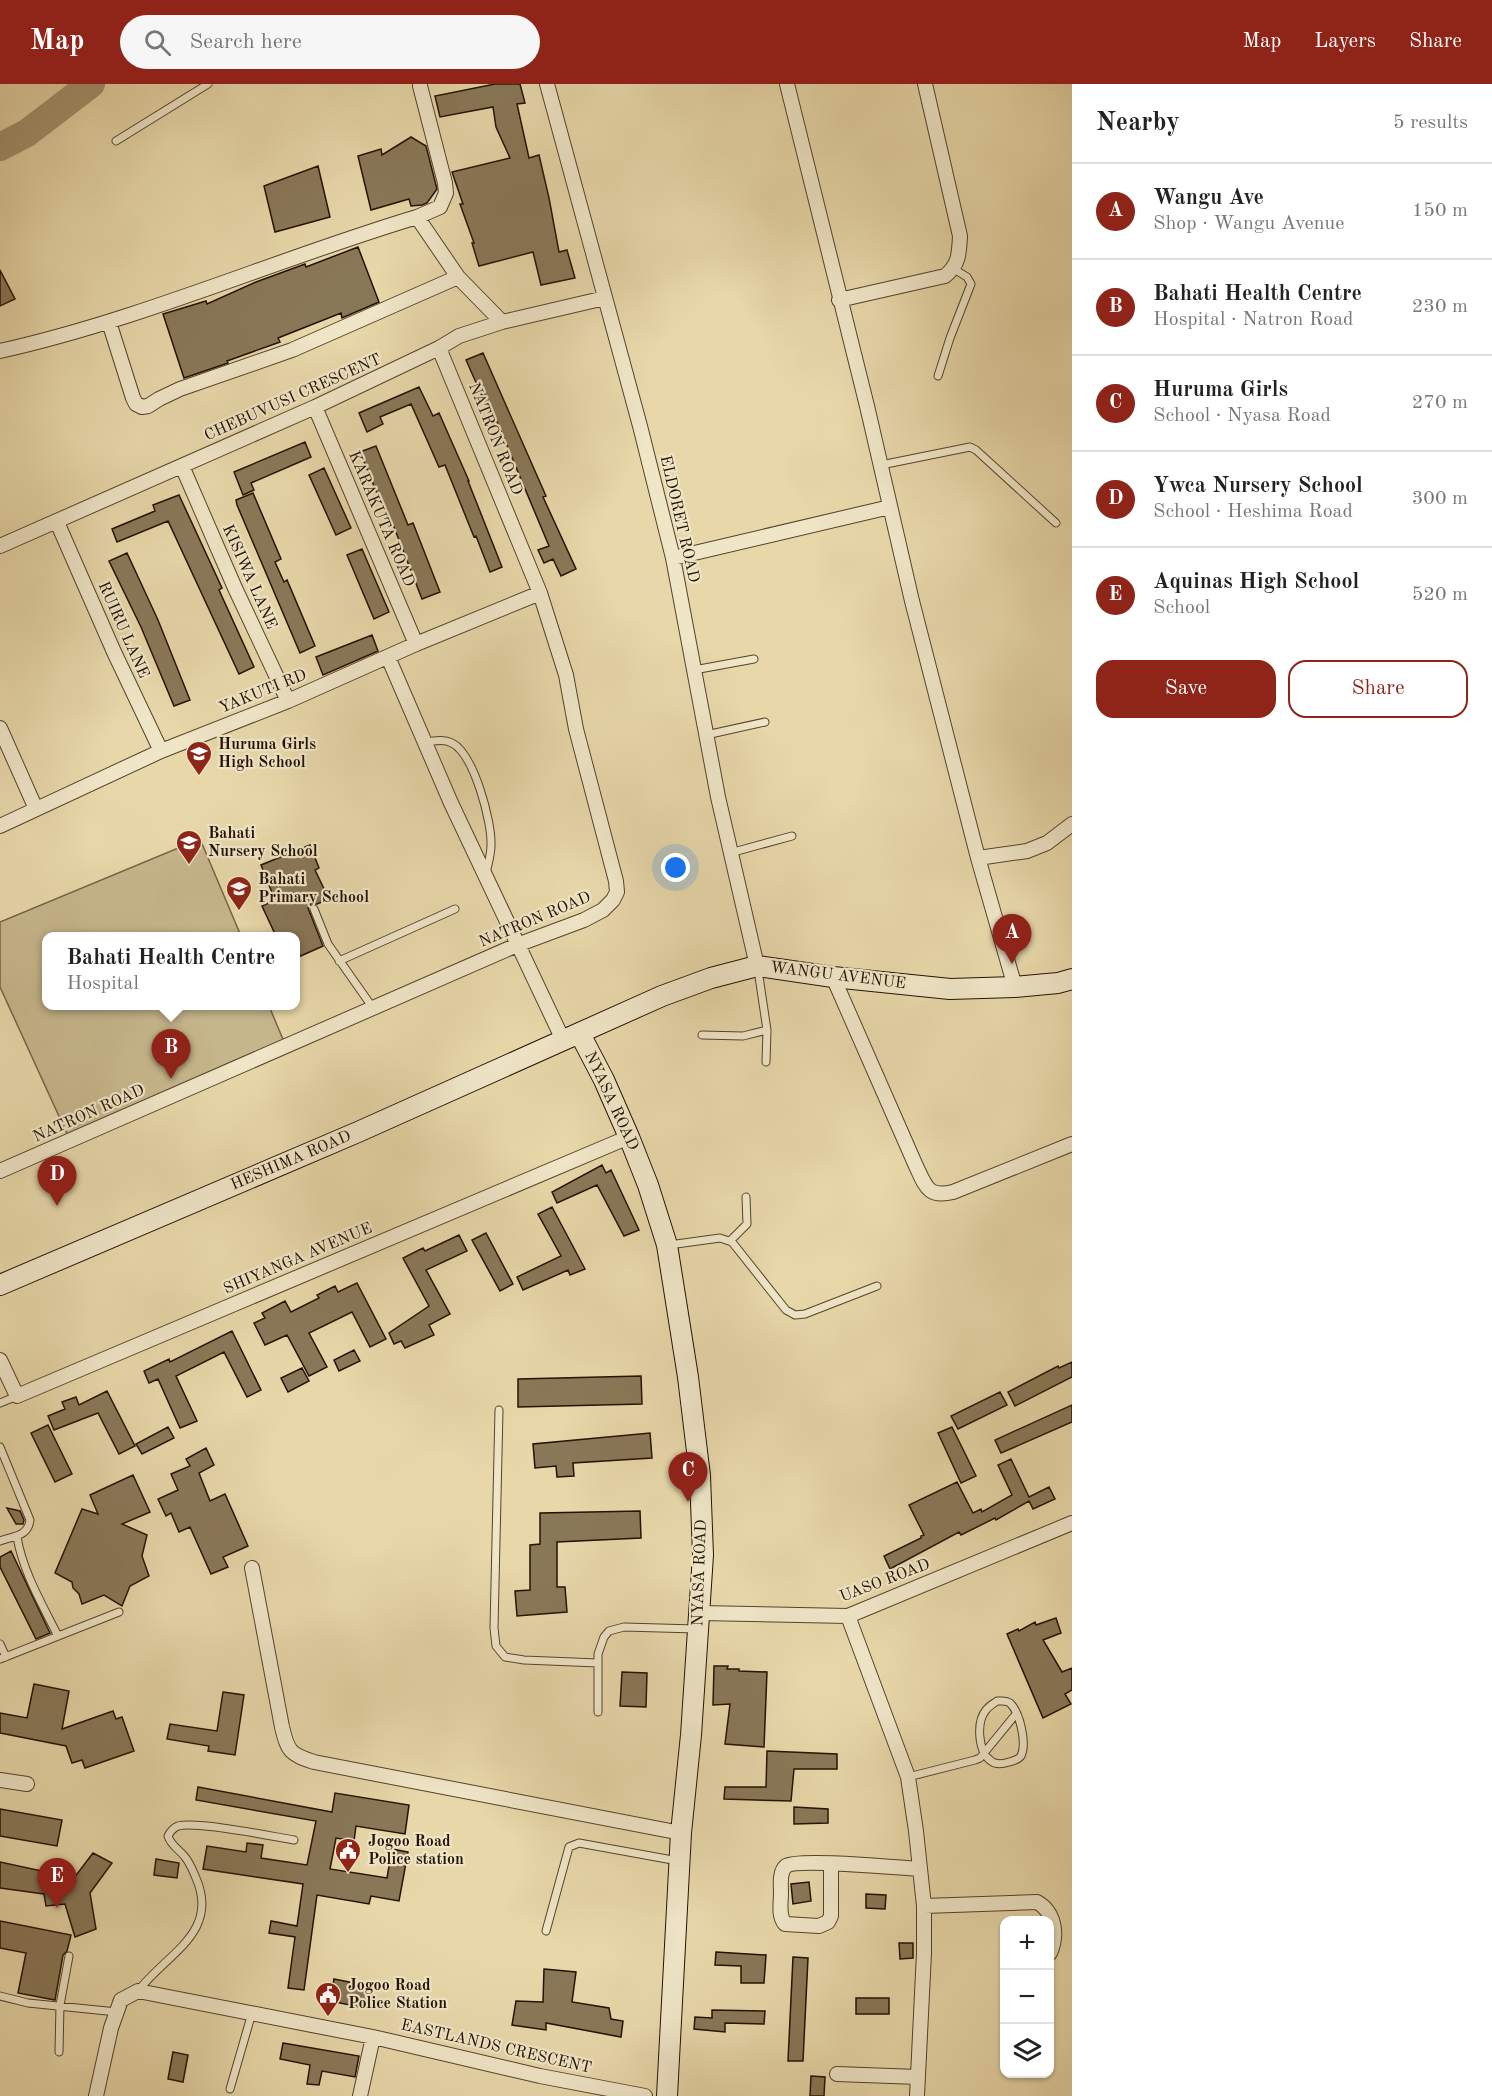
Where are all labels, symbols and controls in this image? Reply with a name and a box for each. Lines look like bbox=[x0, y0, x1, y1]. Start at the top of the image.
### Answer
search box bbox=[120, 15, 540, 69]
icon: search bbox=[141, 26, 174, 59]
text: Map bbox=[30, 28, 84, 56]
text: Search here bbox=[189, 31, 302, 53]
text: Map bbox=[1242, 31, 1281, 52]
text: Layers bbox=[1314, 31, 1376, 52]
text: Share bbox=[1409, 31, 1462, 52]
text: Nearby bbox=[1096, 110, 1180, 136]
text: 5 results bbox=[1393, 113, 1468, 133]
text: Wangu Ave bbox=[1153, 187, 1264, 209]
text: A bbox=[1108, 201, 1123, 221]
text: 150 m bbox=[1412, 201, 1468, 221]
text: Shop · Wangu Avenue bbox=[1153, 214, 1344, 234]
text: Bahati Health Centre bbox=[1153, 283, 1362, 305]
text: B bbox=[1108, 297, 1123, 317]
text: 230 m bbox=[1412, 297, 1468, 317]
text: Hospital · Natron Road bbox=[1153, 310, 1354, 330]
street label: CHEBUVUSI CRESCENT bbox=[202, 352, 384, 444]
text: Huruma Girls bbox=[1153, 379, 1288, 401]
street label: NATRON ROAD bbox=[465, 380, 525, 498]
text: C bbox=[1109, 393, 1122, 413]
text: 270 m bbox=[1412, 393, 1468, 413]
text: School · Nyasa Road bbox=[1153, 406, 1331, 426]
street label: KARAKUTA ROAD bbox=[345, 449, 417, 589]
street label: ELDORET ROAD bbox=[657, 454, 701, 584]
text: Ywca Nursery School bbox=[1153, 475, 1363, 497]
text: D bbox=[1108, 489, 1123, 509]
text: 300 m bbox=[1412, 489, 1468, 509]
text: School · Heshima Road bbox=[1153, 502, 1353, 522]
street label: KISIWA LANE bbox=[219, 522, 279, 632]
text: Aquinas High School bbox=[1153, 571, 1359, 593]
street label: RUIRU LANE bbox=[95, 579, 151, 681]
text: E bbox=[1109, 585, 1122, 605]
text: 520 m bbox=[1412, 585, 1468, 605]
text: School bbox=[1153, 598, 1210, 618]
button: Save bbox=[1096, 660, 1276, 718]
button: Share bbox=[1288, 660, 1468, 718]
street label: YAKUTI RD bbox=[217, 667, 309, 717]
place label: Huruma Girls High School bbox=[218, 737, 316, 771]
school or university icon: Huruma Girls High School bbox=[184, 739, 214, 777]
place label: Bahati Nursery School bbox=[208, 826, 318, 860]
school or university icon: Bahati Nursery School bbox=[174, 828, 204, 866]
your location bbox=[661, 853, 690, 882]
place label: Bahati Primary School bbox=[258, 872, 369, 906]
school or university icon: Bahati Primary School bbox=[224, 874, 254, 912]
street label: NATRON ROAD bbox=[477, 889, 593, 951]
pin: A bbox=[992, 914, 1032, 964]
popup bbox=[42, 932, 300, 1010]
text: Bahati Health Centre bbox=[66, 947, 276, 969]
street label: WANGU AVENUE bbox=[769, 960, 907, 992]
text: Hospital bbox=[66, 974, 139, 994]
pin: B bbox=[152, 1030, 190, 1079]
street label: NYASA ROAD bbox=[581, 1049, 641, 1153]
street label: NATRON ROAD bbox=[31, 1082, 147, 1146]
street label: HESHIMA ROAD bbox=[229, 1128, 353, 1194]
pin: D bbox=[38, 1156, 76, 1206]
street label: SHIYANGA AVENUE bbox=[221, 1220, 375, 1298]
pin: C bbox=[668, 1452, 708, 1502]
street label: NYASA ROAD bbox=[690, 1519, 710, 1627]
street label: UASO ROAD bbox=[838, 1556, 932, 1606]
place label: Jogoo Road Police station bbox=[368, 1834, 464, 1868]
public building icon: Jogoo Road Police station bbox=[333, 1836, 363, 1874]
pin: E bbox=[38, 1858, 76, 1908]
map controls bbox=[1000, 1916, 1054, 2078]
button: + bbox=[1000, 1916, 1054, 1970]
button: − bbox=[1000, 1970, 1054, 2024]
place label: Jogoo Road Police Station bbox=[348, 1978, 447, 2012]
public building icon: Jogoo Road Police Station bbox=[313, 1980, 343, 2018]
street label: EASTLANDS CRESCENT bbox=[399, 2017, 593, 2077]
button: layers bbox=[1000, 2024, 1054, 2078]

